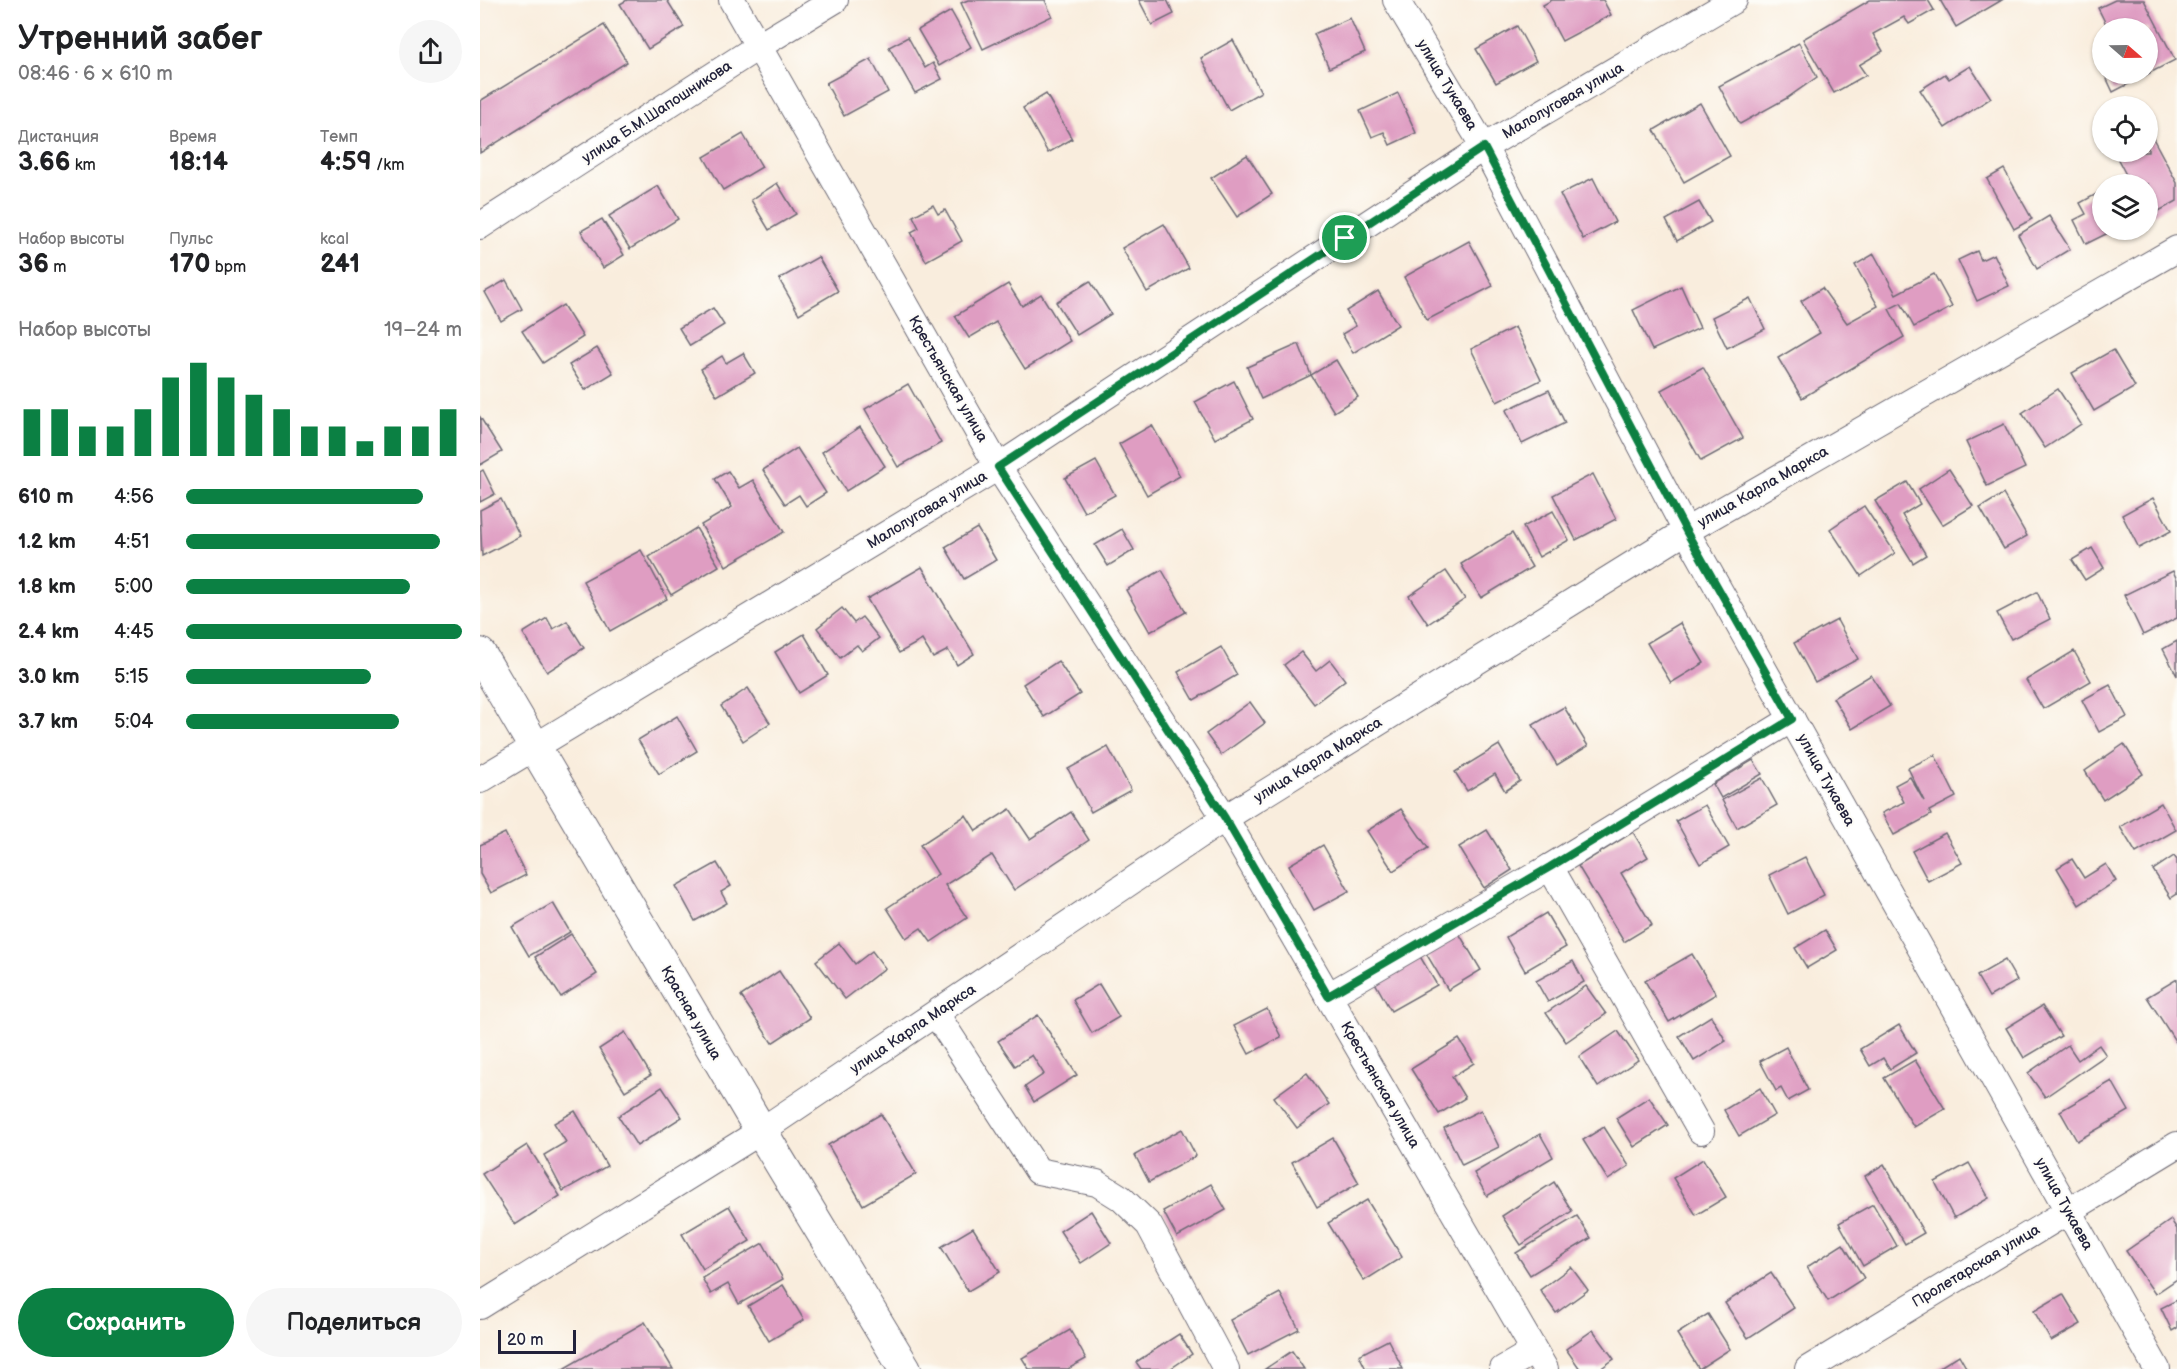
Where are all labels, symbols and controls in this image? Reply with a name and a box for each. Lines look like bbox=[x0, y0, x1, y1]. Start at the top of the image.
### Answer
north arrow bbox=[2092, 18, 2158, 84]
map controls bbox=[2092, 18, 2158, 240]
text: Утренний забег bbox=[18, 19, 263, 59]
button: share bbox=[399, 20, 462, 83]
street label: улица Тукаева bbox=[1412, 36, 1482, 134]
street label: улица Б.М.Шапошникова bbox=[578, 56, 736, 168]
street label: Малолуговая улица bbox=[1499, 58, 1627, 143]
text: 08:46 · 6 × 610 m bbox=[18, 62, 173, 86]
button: locate bbox=[2092, 96, 2158, 162]
text: Дистанция bbox=[18, 128, 99, 147]
text: Время bbox=[169, 128, 217, 147]
text: Темп bbox=[320, 128, 358, 147]
text: 3.66 bbox=[18, 147, 70, 178]
text: 18:14 bbox=[169, 147, 228, 178]
text: 4:59 bbox=[320, 147, 372, 178]
text: km bbox=[70, 156, 96, 175]
text: /km bbox=[372, 156, 404, 175]
button: layers bbox=[2092, 174, 2158, 240]
pin bbox=[1319, 212, 1370, 263]
icon: arrive bbox=[1328, 221, 1361, 254]
text: Набор высоты bbox=[18, 230, 125, 249]
text: Пульс bbox=[169, 230, 213, 249]
text: kcal bbox=[320, 230, 349, 249]
text: 36 bbox=[18, 249, 49, 280]
text: 170 bbox=[169, 249, 211, 280]
text: 241 bbox=[320, 249, 360, 280]
text: m bbox=[49, 258, 67, 277]
text: bpm bbox=[211, 258, 246, 277]
street label: Крестьянская улица bbox=[904, 312, 992, 446]
text: Набор высоты bbox=[18, 318, 151, 342]
text: 19–24 m bbox=[384, 318, 462, 342]
street label: улица Карла Маркса bbox=[1694, 442, 1832, 532]
street label: Малолуговая улица bbox=[863, 467, 991, 553]
text: 610 m bbox=[18, 485, 73, 509]
text: 4:56 bbox=[114, 485, 154, 509]
text: 1.2 km bbox=[18, 530, 76, 554]
text: 4:51 bbox=[114, 530, 149, 554]
text: 1.8 km bbox=[18, 575, 76, 599]
text: 5:00 bbox=[114, 575, 153, 599]
text: 2.4 km bbox=[18, 620, 79, 644]
text: 4:45 bbox=[114, 620, 154, 644]
text: 3.0 km bbox=[18, 665, 79, 689]
text: 5:15 bbox=[114, 665, 149, 689]
text: 3.7 km bbox=[18, 710, 78, 734]
text: 5:04 bbox=[114, 710, 153, 734]
street label: улица Карла Маркса bbox=[1250, 713, 1386, 807]
street label: улица Тукаева bbox=[1793, 730, 1859, 830]
street label: Красная улица bbox=[656, 963, 726, 1064]
street label: улица Карла Маркса bbox=[846, 980, 980, 1078]
street label: Крестьянская улица bbox=[1336, 1018, 1424, 1152]
street label: улица Тукаева bbox=[2031, 1154, 2097, 1254]
street label: Пролетарская улица bbox=[1908, 1220, 2044, 1312]
button: Сохранить bbox=[18, 1288, 234, 1357]
button: Поделиться bbox=[246, 1288, 462, 1357]
scale bar bbox=[498, 1327, 576, 1354]
text: 20 m bbox=[507, 1331, 543, 1350]

